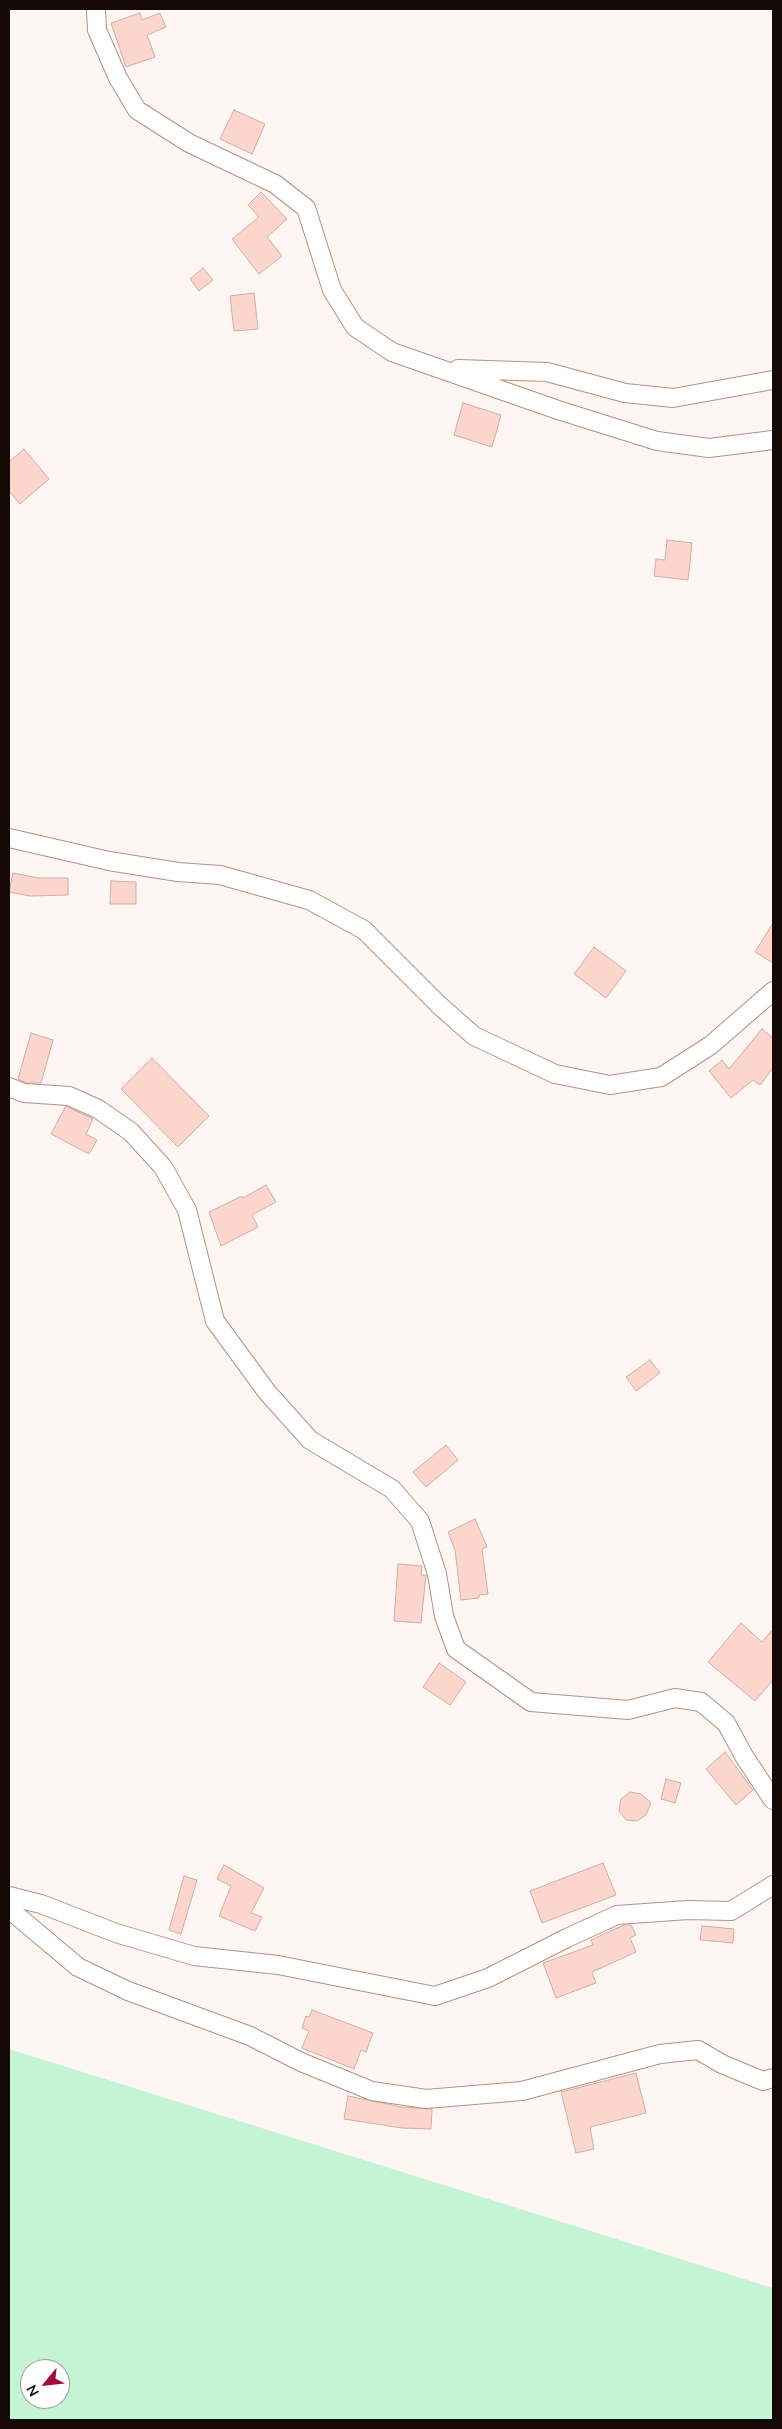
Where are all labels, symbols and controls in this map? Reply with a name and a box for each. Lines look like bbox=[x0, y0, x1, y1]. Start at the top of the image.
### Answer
north arrow bbox=[20, 2359, 70, 2409]
text: N bbox=[22, 2382, 43, 2399]

